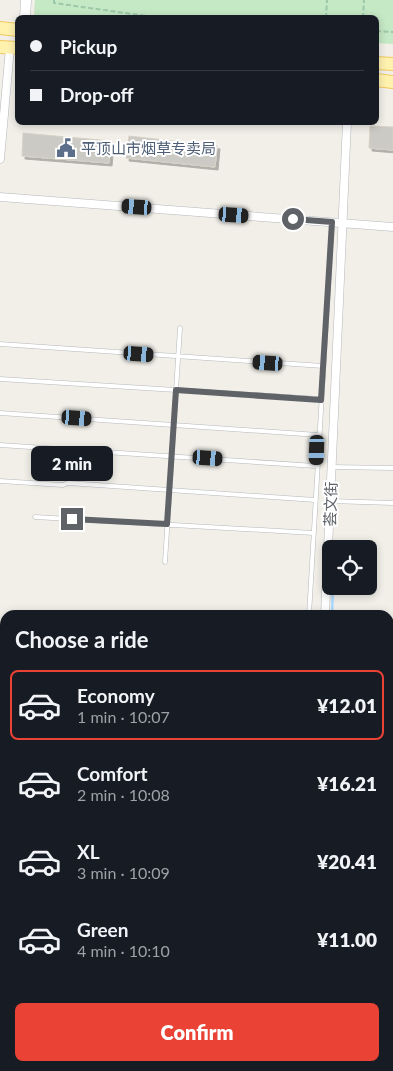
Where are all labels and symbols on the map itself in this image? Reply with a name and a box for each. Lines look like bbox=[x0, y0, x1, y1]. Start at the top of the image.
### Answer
public building icon: 平顶山市烟草专卖局 bbox=[55, 137, 77, 159]
place label: 平顶山市烟草专卖局 bbox=[81, 139, 216, 157]
car bbox=[121, 198, 152, 216]
car bbox=[218, 206, 249, 224]
route start bbox=[282, 208, 304, 230]
car bbox=[123, 345, 154, 363]
car bbox=[252, 354, 283, 372]
car bbox=[61, 409, 92, 427]
car bbox=[308, 435, 325, 465]
callout: 2 min bbox=[31, 446, 113, 482]
car bbox=[192, 449, 223, 467]
street label: 荟文街 bbox=[320, 481, 340, 527]
route end bbox=[61, 508, 83, 530]

